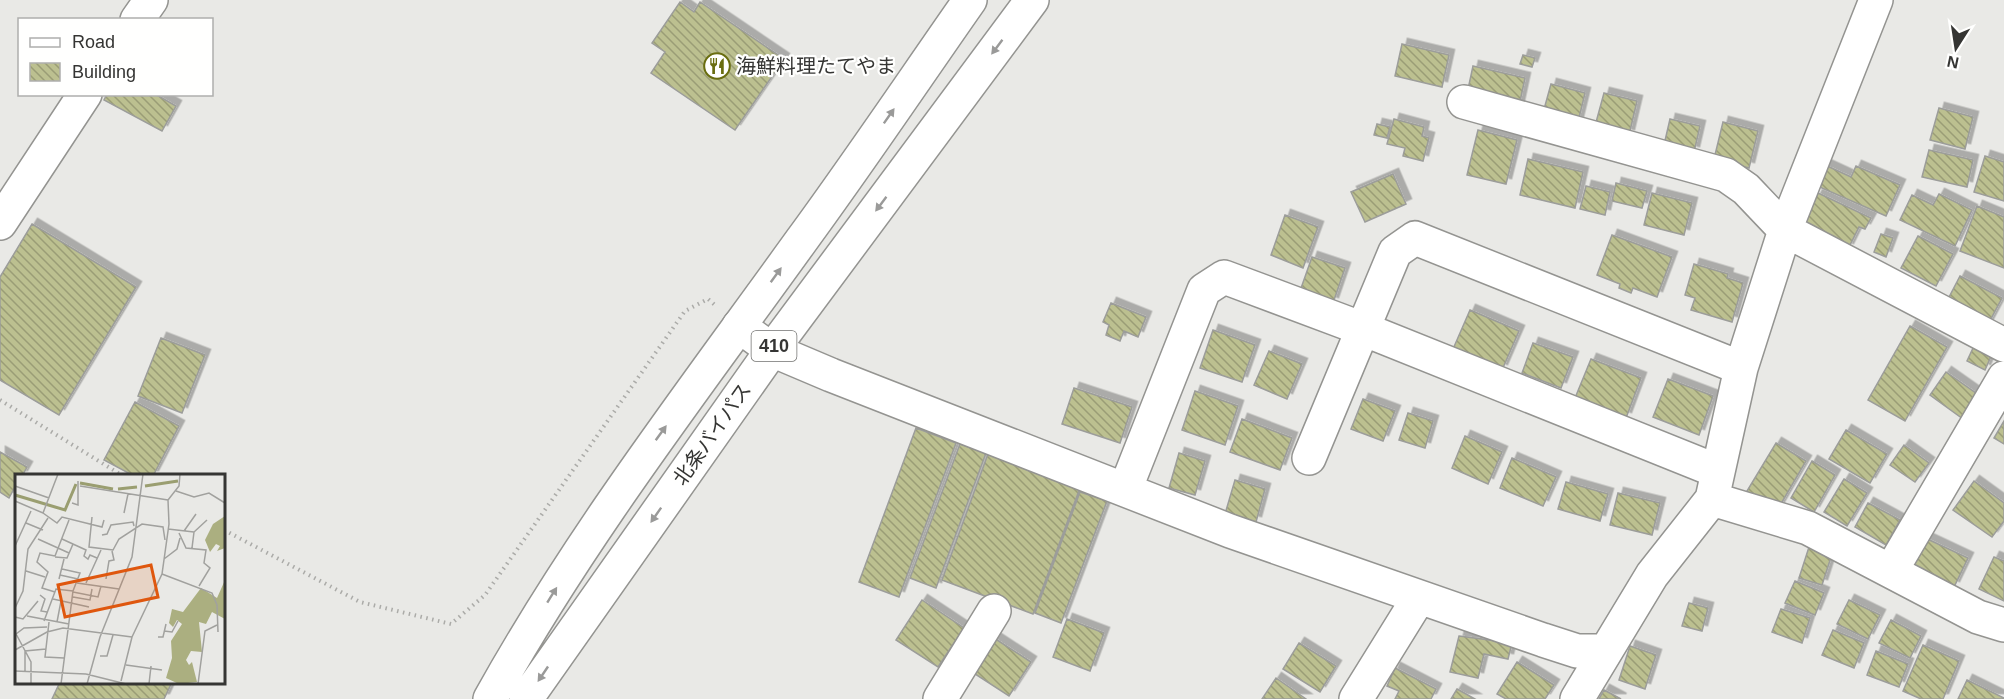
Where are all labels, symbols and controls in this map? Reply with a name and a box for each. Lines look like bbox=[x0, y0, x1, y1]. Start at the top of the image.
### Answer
legend bbox=[18, 18, 213, 96]
north arrow bbox=[1926, 18, 1986, 78]
text: Road bbox=[72, 32, 115, 52]
one-way arrow bbox=[991, 39, 1004, 55]
restaurant icon: 海鮮料理たてやま bbox=[702, 51, 732, 81]
text: N bbox=[1946, 53, 1960, 72]
place label: 海鮮料理たてやま bbox=[736, 55, 896, 77]
text: Building bbox=[72, 62, 136, 82]
one-way arrow bbox=[883, 109, 895, 125]
one-way arrow bbox=[875, 195, 887, 211]
one-way arrow bbox=[770, 268, 782, 284]
road number: 410 bbox=[752, 331, 796, 361]
street label: 北条バイパス bbox=[669, 379, 755, 489]
one-way arrow bbox=[655, 425, 667, 440]
inset map bbox=[15, 474, 225, 684]
one-way arrow bbox=[650, 506, 662, 522]
one-way arrow bbox=[547, 586, 558, 603]
one-way arrow bbox=[537, 665, 549, 681]

